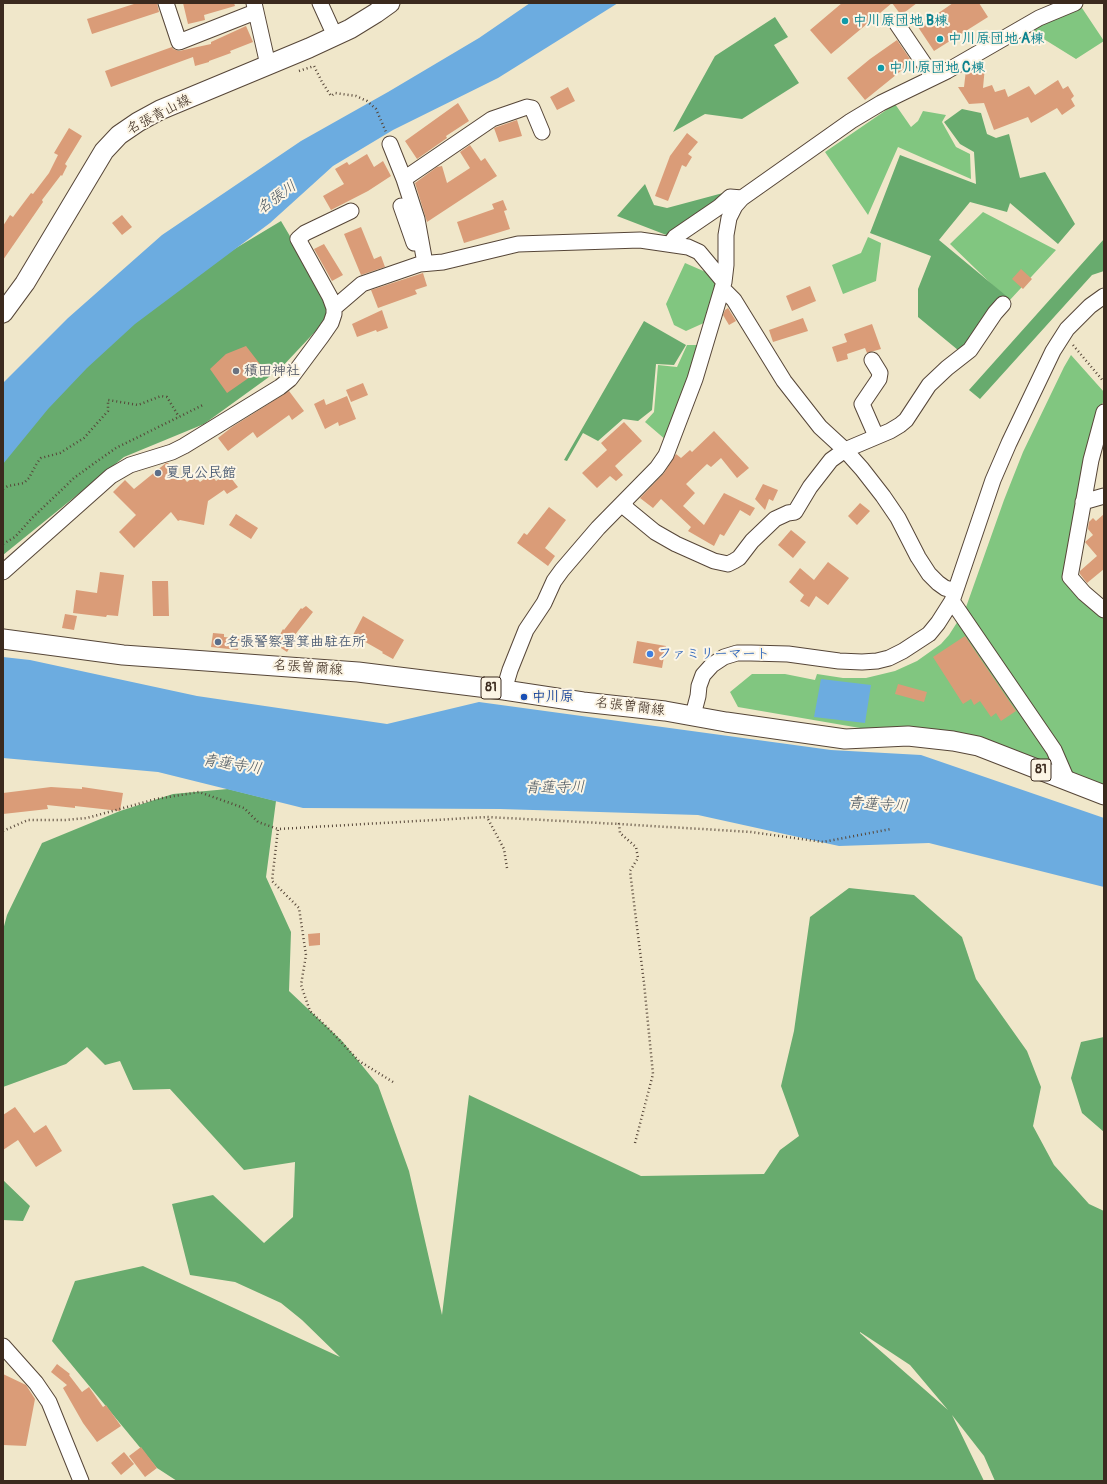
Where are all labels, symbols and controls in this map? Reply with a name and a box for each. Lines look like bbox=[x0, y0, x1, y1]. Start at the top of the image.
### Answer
place label: 中川原団地 B棟 bbox=[853, 13, 948, 29]
marker: 中川原団地 B棟 bbox=[840, 16, 850, 26]
place label: 中川原団地 A棟 bbox=[948, 31, 1044, 47]
marker: 中川原団地 A棟 bbox=[935, 34, 945, 44]
place label: 中川原団地 C棟 bbox=[889, 60, 985, 76]
marker: 中川原団地 C棟 bbox=[876, 63, 886, 73]
street label: 名張青山線 bbox=[124, 92, 194, 138]
water label: 名張川 bbox=[254, 177, 300, 219]
place label: 積田神社 bbox=[244, 363, 300, 379]
marker: 積田神社 bbox=[231, 366, 241, 376]
place label: 夏見公民館 bbox=[166, 465, 236, 481]
marker: 夏見公民館 bbox=[153, 468, 163, 478]
place label: 名張警察署箕曲駐在所 bbox=[226, 634, 366, 650]
marker: 名張警察署箕曲駐在所 bbox=[213, 637, 223, 647]
place label: ファミリーマート bbox=[658, 646, 770, 662]
marker: ファミリーマート bbox=[645, 649, 655, 659]
street label: 名張曽爾線 bbox=[272, 657, 344, 679]
road number: 81 bbox=[481, 677, 501, 699]
place label: 中川原 bbox=[532, 689, 574, 705]
marker: 中川原 bbox=[519, 692, 529, 702]
street label: 名張曽爾線 bbox=[594, 694, 666, 720]
water label: 青蓮寺川 bbox=[201, 751, 263, 779]
road number: 81 bbox=[1031, 759, 1051, 781]
water label: 青蓮寺川 bbox=[525, 778, 585, 798]
water label: 青蓮寺川 bbox=[847, 794, 909, 816]

